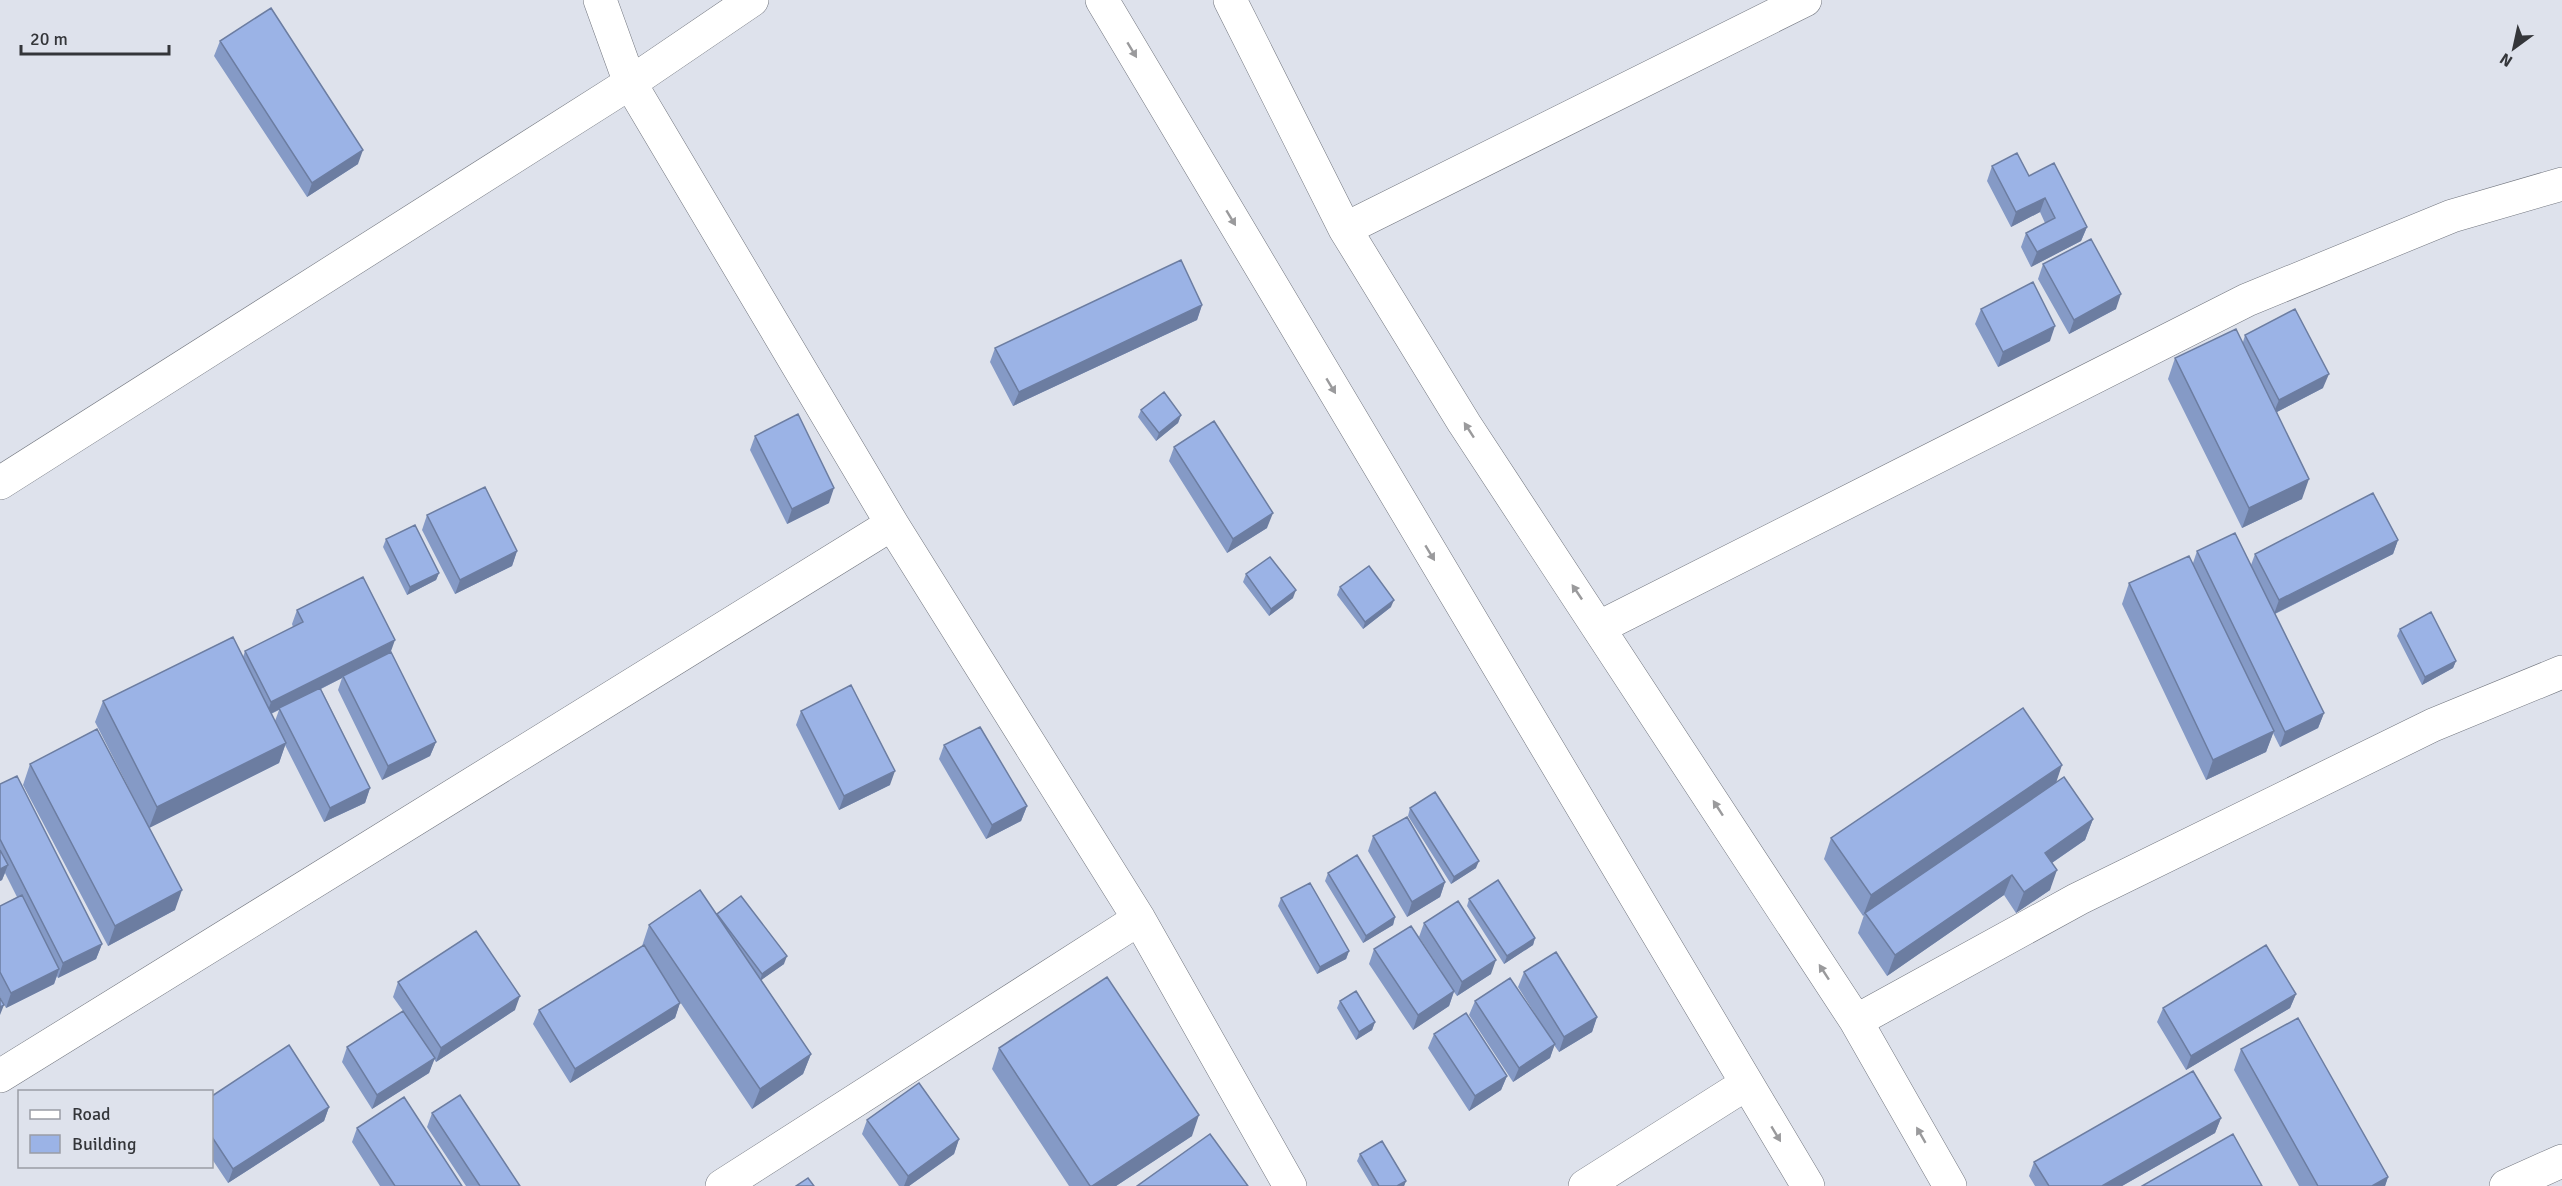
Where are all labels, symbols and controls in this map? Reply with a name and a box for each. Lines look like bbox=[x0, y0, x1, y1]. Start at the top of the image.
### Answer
scale bar bbox=[21, 18, 170, 56]
north arrow bbox=[2484, 18, 2544, 78]
text: 20 m bbox=[30, 28, 68, 50]
one-way arrow bbox=[1126, 42, 1137, 58]
text: N bbox=[2496, 48, 2516, 71]
one-way arrow bbox=[1226, 210, 1237, 226]
one-way arrow bbox=[1326, 378, 1336, 395]
one-way arrow bbox=[1464, 422, 1475, 438]
one-way arrow bbox=[1425, 545, 1436, 561]
one-way arrow bbox=[1572, 584, 1583, 600]
one-way arrow bbox=[1712, 800, 1723, 817]
one-way arrow bbox=[1819, 964, 1830, 980]
legend bbox=[18, 1090, 213, 1168]
text: Road bbox=[72, 1103, 111, 1125]
one-way arrow bbox=[1771, 1126, 1782, 1142]
one-way arrow bbox=[1916, 1126, 1926, 1143]
text: Building bbox=[72, 1133, 136, 1155]

